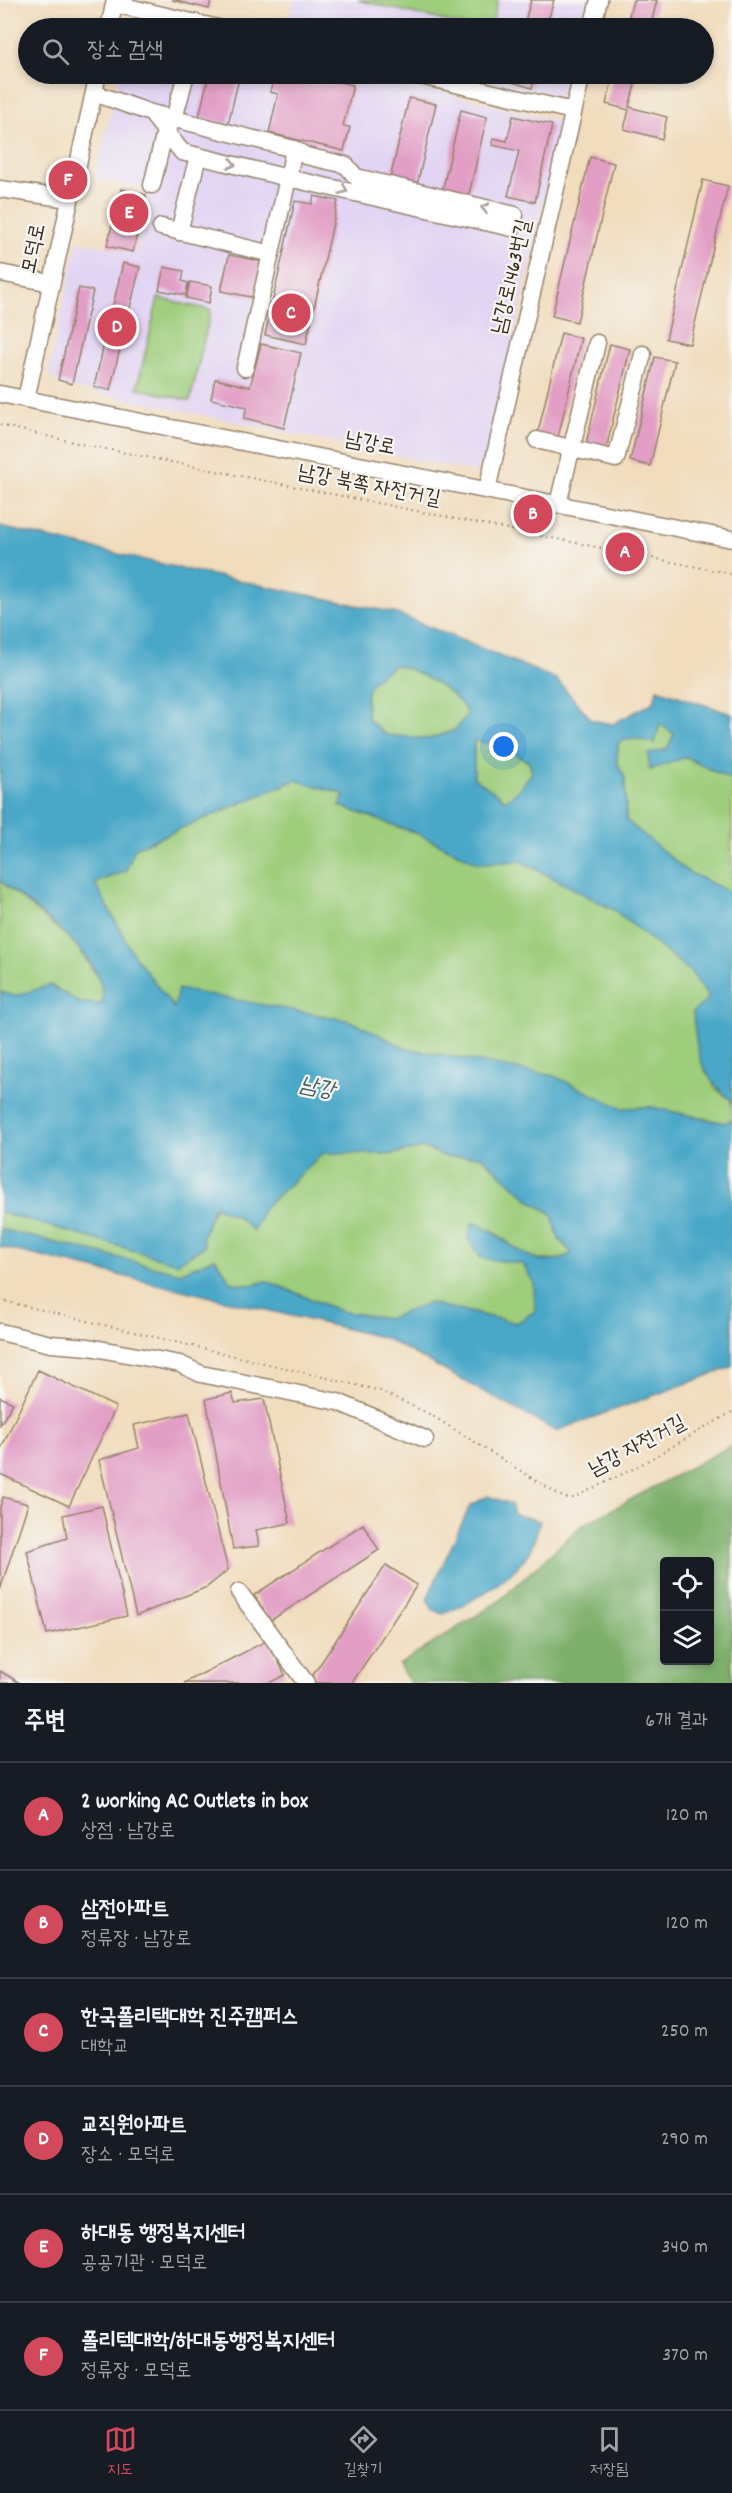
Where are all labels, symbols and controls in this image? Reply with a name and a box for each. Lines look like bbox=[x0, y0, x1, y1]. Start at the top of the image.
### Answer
search box bbox=[18, 18, 714, 84]
icon: search bbox=[39, 35, 72, 68]
text: 장소 검색 bbox=[87, 36, 163, 67]
one-way arrow bbox=[226, 156, 236, 169]
pin: F bbox=[48, 158, 88, 202]
one-way arrow bbox=[338, 183, 349, 195]
pin: E bbox=[110, 190, 148, 236]
one-way arrow bbox=[480, 202, 490, 215]
street label: 남강로1463번길 bbox=[485, 216, 541, 338]
street label: 모덕로 bbox=[15, 221, 55, 277]
pin: C bbox=[272, 290, 310, 336]
pin: D bbox=[98, 304, 136, 350]
street label: 남강로 bbox=[342, 425, 398, 465]
street label: 남강 북쪽 자전거길 bbox=[295, 458, 443, 516]
pin: B bbox=[514, 492, 552, 536]
pin: A bbox=[606, 530, 644, 574]
your location bbox=[489, 732, 518, 761]
water label: 남강 bbox=[296, 1070, 340, 1108]
street label: 남강 자전거길 bbox=[584, 1409, 692, 1485]
map controls bbox=[660, 1557, 714, 1665]
button: locate bbox=[660, 1557, 714, 1611]
button: layers bbox=[660, 1611, 714, 1665]
text: 주변 bbox=[24, 1704, 66, 1741]
text: 6개 결과 bbox=[645, 1708, 708, 1736]
text: 2 working AC Outlets in box bbox=[81, 1787, 308, 1818]
text: A bbox=[38, 1802, 49, 1830]
text: 120 m bbox=[666, 1802, 708, 1830]
text: 상점 · 남강로 bbox=[81, 1818, 175, 1846]
text: 삼전아파트 bbox=[81, 1895, 170, 1926]
text: B bbox=[39, 1910, 48, 1938]
text: 120 m bbox=[666, 1910, 708, 1938]
text: 정류장 · 남강로 bbox=[81, 1926, 191, 1954]
text: 한국폴리택대학 진주캠퍼스 bbox=[81, 2003, 298, 2034]
text: C bbox=[39, 2018, 48, 2046]
text: 250 m bbox=[661, 2018, 708, 2046]
text: 대학교 bbox=[81, 2034, 129, 2062]
text: 교직원아파트 bbox=[81, 2111, 187, 2142]
text: D bbox=[38, 2126, 49, 2154]
text: 290 m bbox=[661, 2126, 708, 2154]
text: 장소 · 모덕로 bbox=[81, 2142, 175, 2170]
text: 하대동 행정복지센터 bbox=[81, 2219, 245, 2250]
text: E bbox=[39, 2234, 48, 2262]
text: 340 m bbox=[662, 2234, 708, 2262]
text: 공공기관 · 모덕로 bbox=[81, 2250, 207, 2278]
text: 폴리텍대학/하대동행정복지센터 bbox=[81, 2327, 335, 2358]
text: F bbox=[39, 2342, 48, 2370]
text: 370 m bbox=[662, 2342, 708, 2370]
text: 정류장 · 모덕로 bbox=[81, 2358, 191, 2386]
tab: 지도 bbox=[104, 2423, 137, 2482]
tab: 길찾기 bbox=[344, 2423, 383, 2482]
tab: 저장됨 bbox=[590, 2423, 628, 2482]

